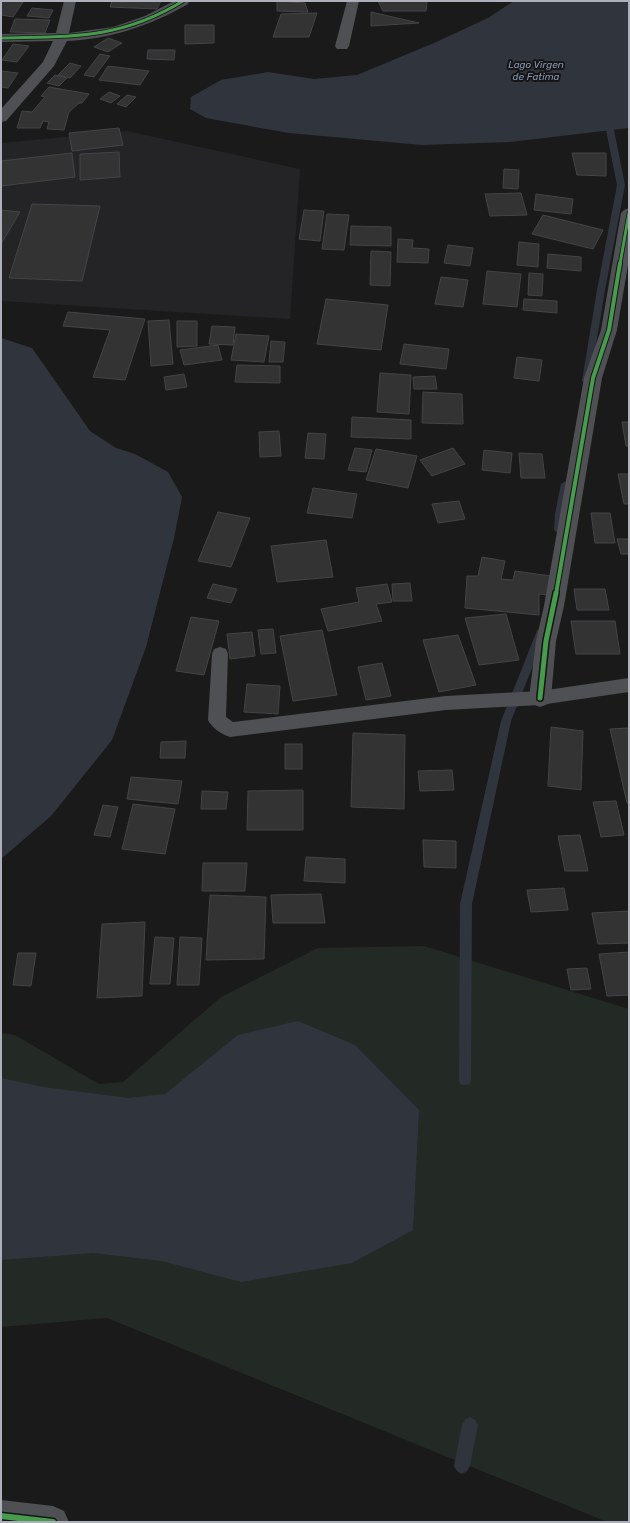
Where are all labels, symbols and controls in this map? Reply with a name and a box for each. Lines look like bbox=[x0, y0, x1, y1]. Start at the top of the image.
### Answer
water label: Lago Virgen de Fatima bbox=[508, 59, 564, 83]

